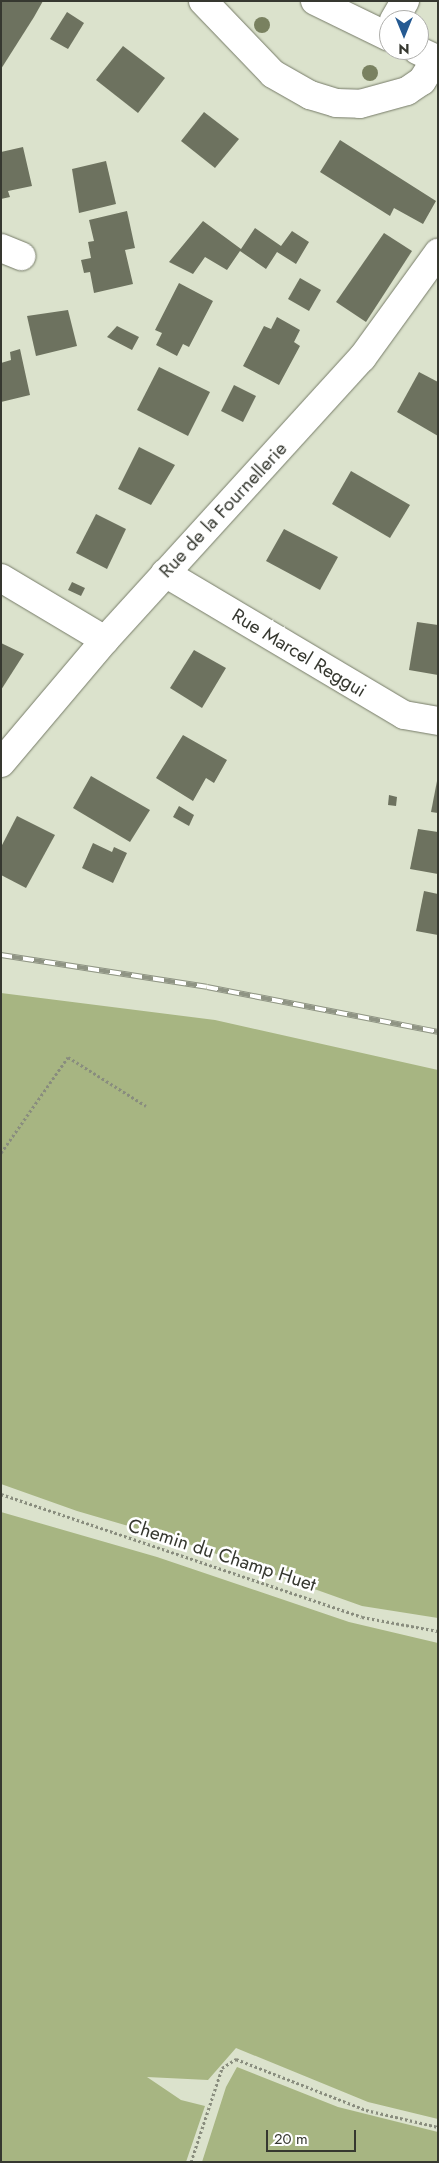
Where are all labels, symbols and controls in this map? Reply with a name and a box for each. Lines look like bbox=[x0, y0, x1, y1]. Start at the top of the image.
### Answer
north arrow bbox=[379, 10, 429, 60]
text: N bbox=[398, 39, 410, 59]
street label: Rue de la Fournellerie bbox=[154, 438, 292, 582]
street label: Rue Marcel Reggui bbox=[228, 604, 370, 702]
street label: Chemin du Champ Huet bbox=[125, 1514, 319, 1596]
scale bar bbox=[269, 2120, 359, 2152]
text: 20 m bbox=[274, 2128, 308, 2150]

